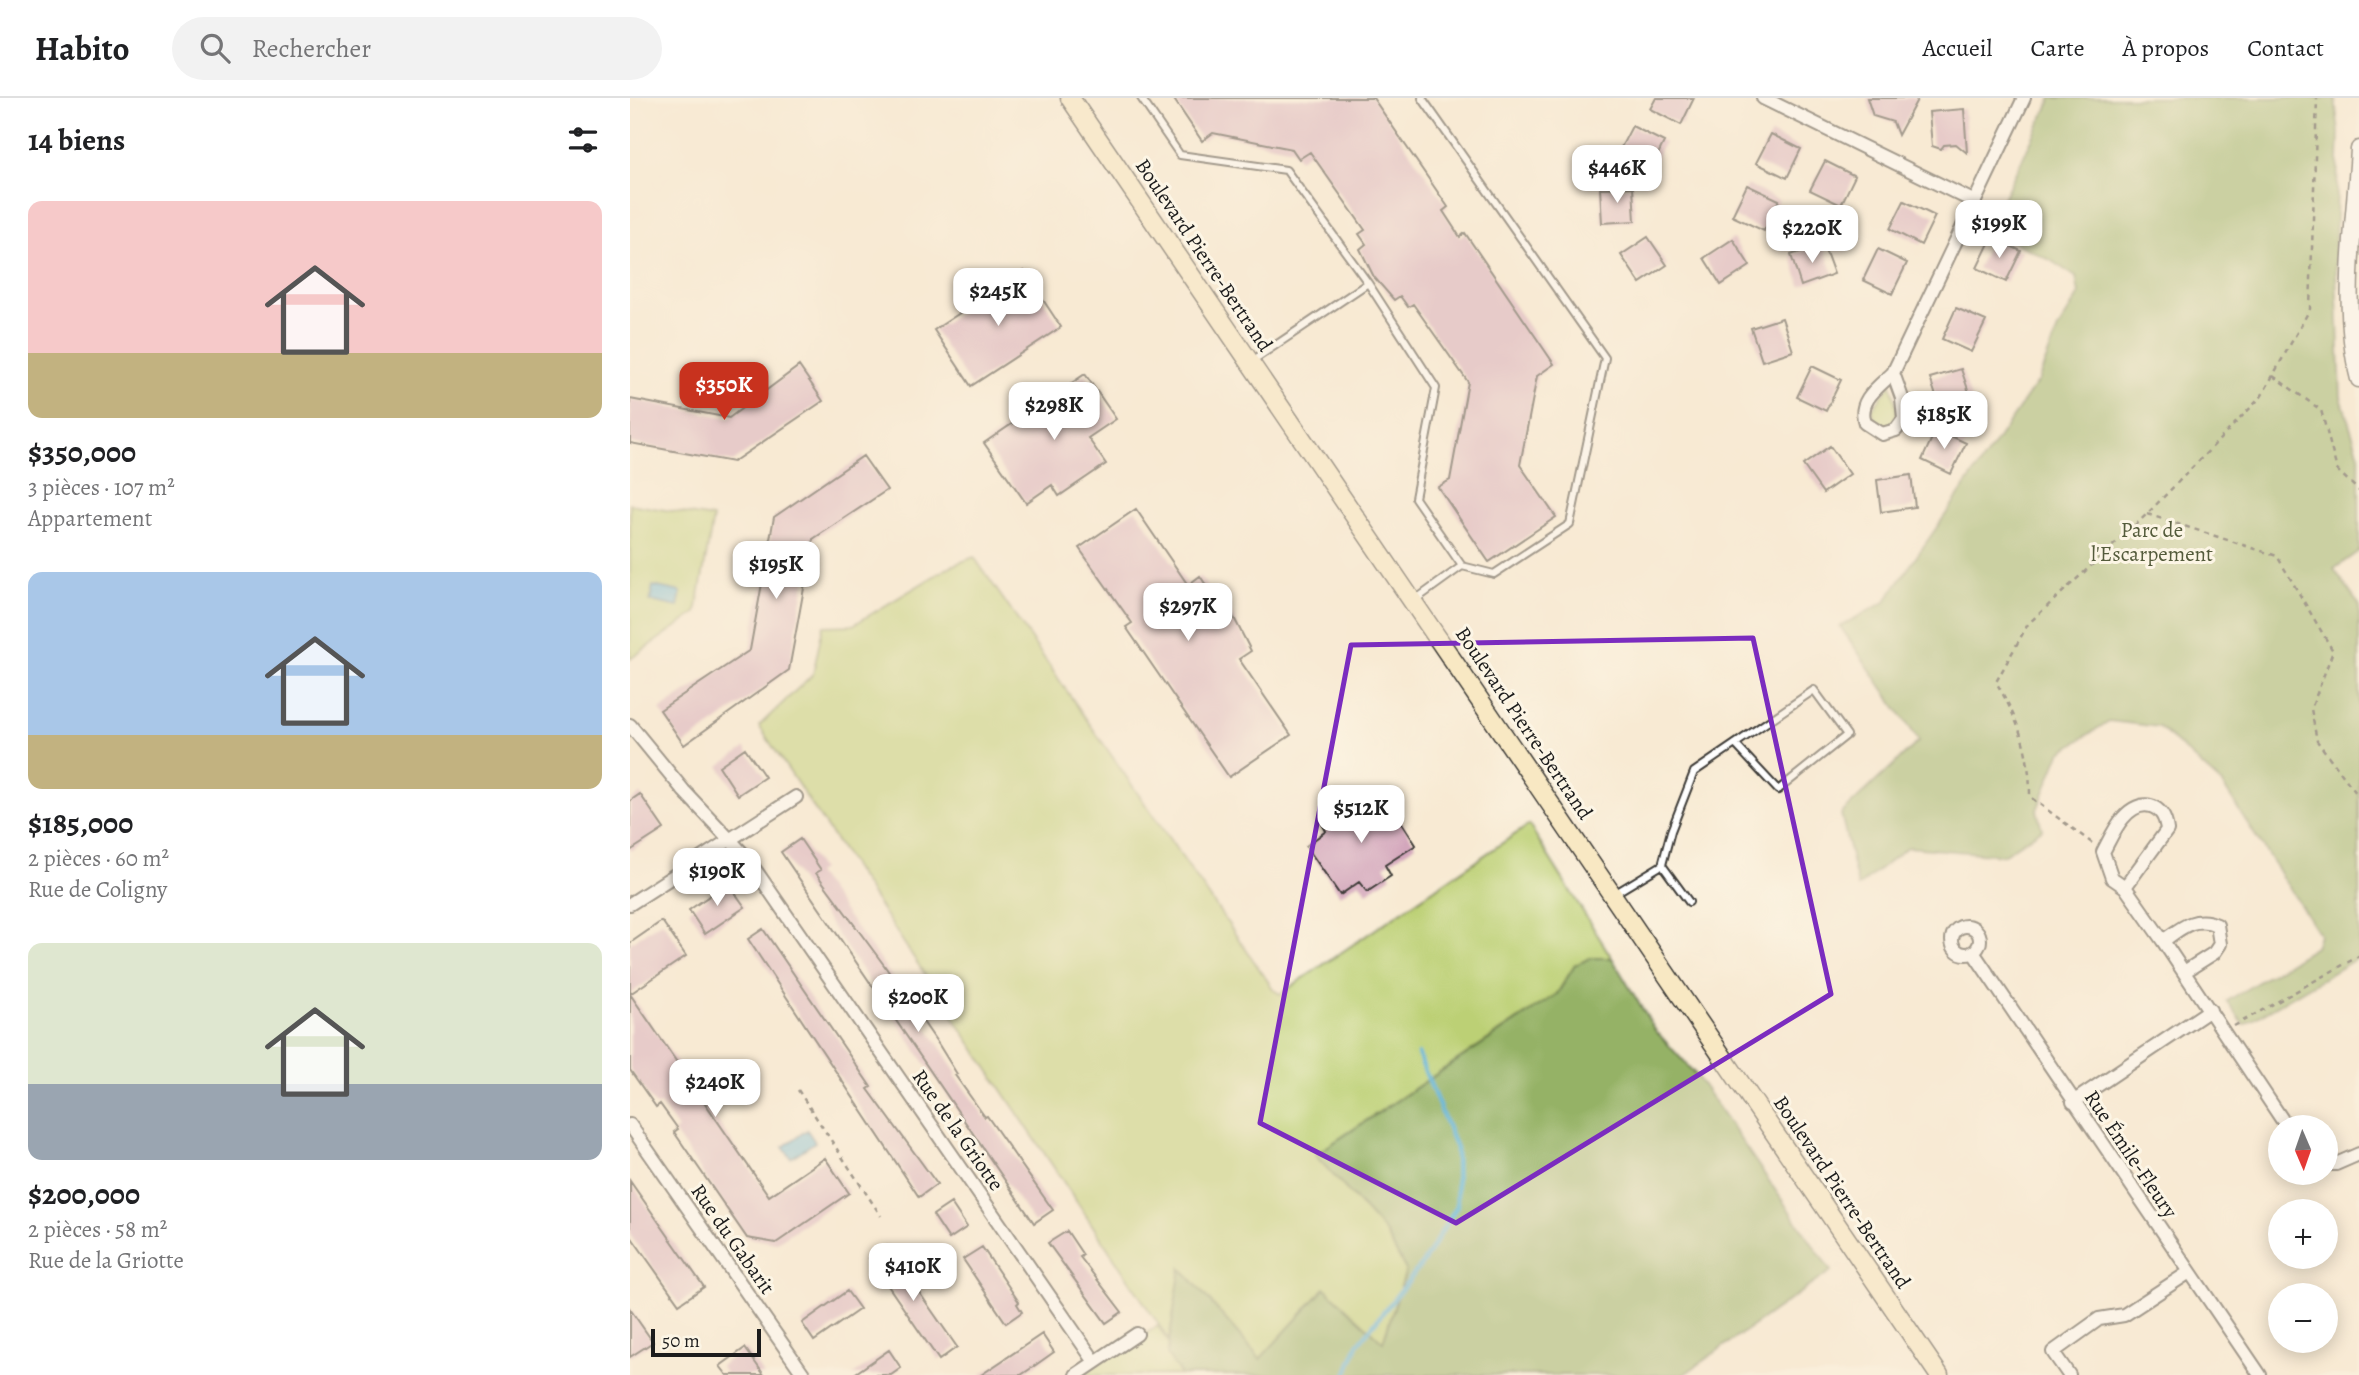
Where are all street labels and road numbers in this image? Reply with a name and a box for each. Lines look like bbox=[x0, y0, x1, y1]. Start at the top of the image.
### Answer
street label: Boulevard Pierre-Bertrand bbox=[1129, 153, 1280, 358]
street label: Boulevard Pierre-Bertrand bbox=[1449, 621, 1600, 826]
street label: Rue de la Griotte bbox=[906, 1064, 1010, 1196]
street label: Rue Émile-Fleury bbox=[2078, 1085, 2184, 1224]
street label: Boulevard Pierre-Bertrand bbox=[1767, 1090, 1918, 1295]
street label: Rue du Gabarit bbox=[685, 1178, 781, 1300]

